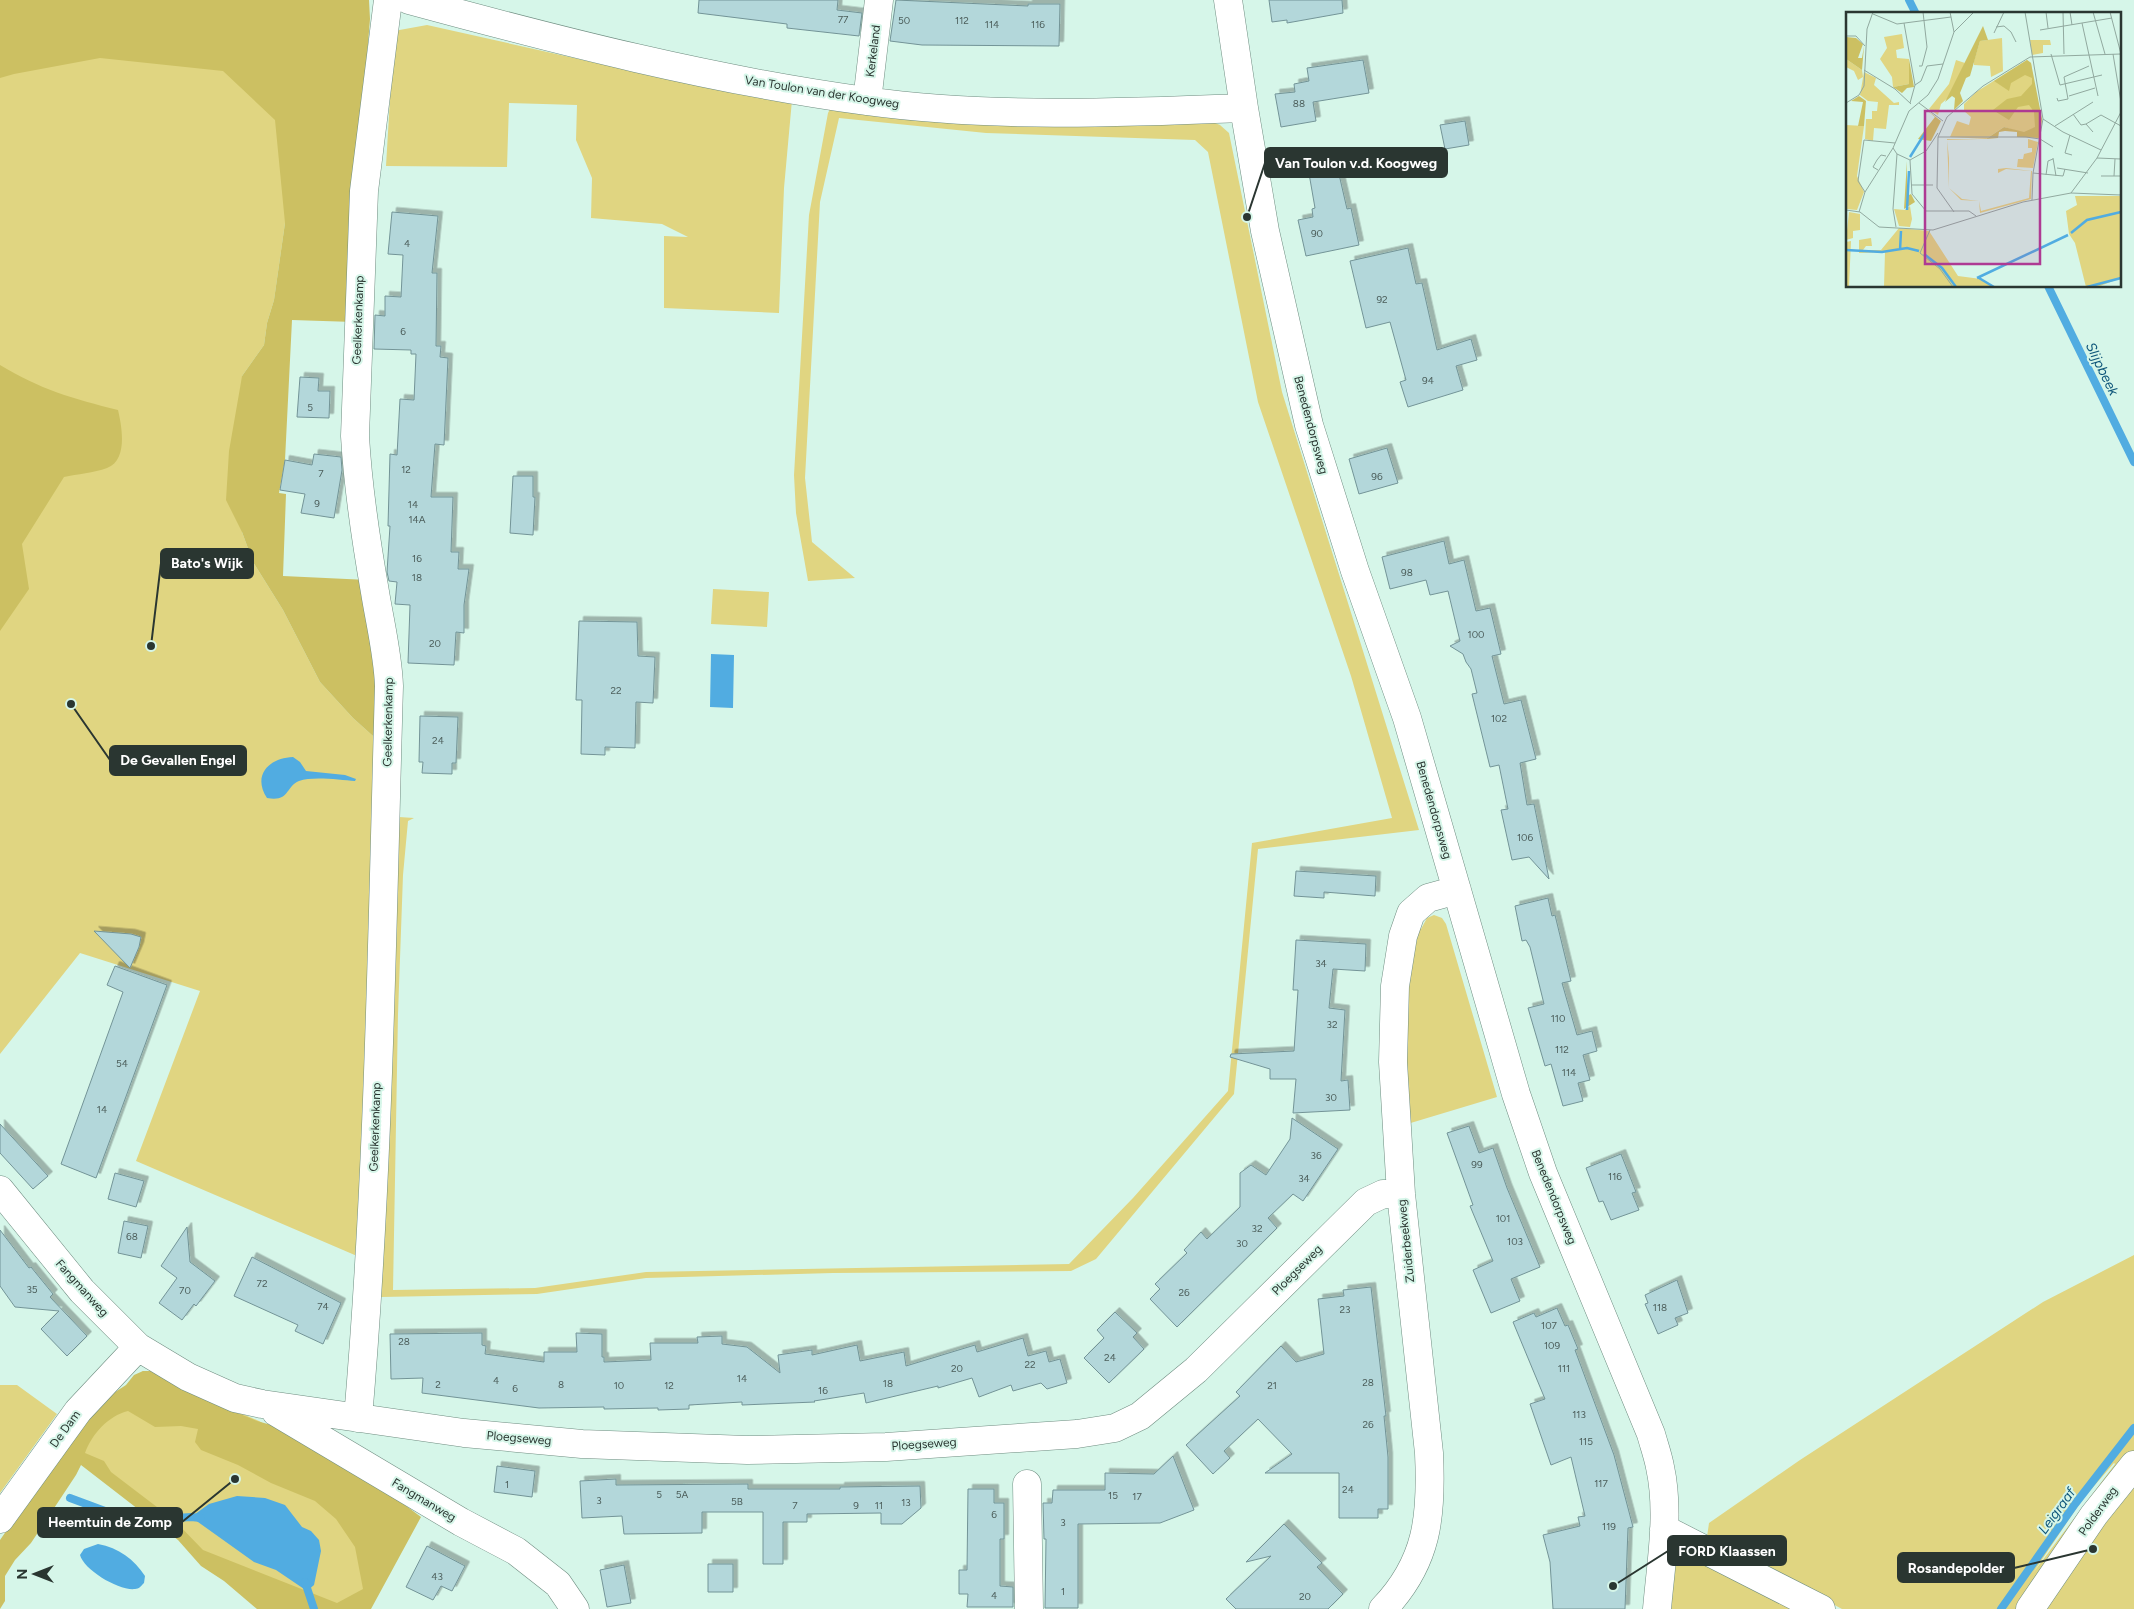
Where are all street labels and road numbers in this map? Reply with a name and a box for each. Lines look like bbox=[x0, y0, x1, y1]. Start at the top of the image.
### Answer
street label: Kerkeland bbox=[863, 24, 883, 78]
street label: Van Toulon van der Koogweg bbox=[744, 73, 900, 111]
street label: Geelkerkenkamp bbox=[349, 275, 367, 365]
street label: Benedendorpsweg bbox=[1291, 374, 1331, 476]
street label: Geelkerkenkamp bbox=[380, 677, 396, 767]
street label: Benedendorpsweg bbox=[1413, 760, 1455, 860]
street label: Geelkerkenkamp bbox=[366, 1082, 384, 1172]
street label: Benedendorpsweg bbox=[1529, 1148, 1579, 1246]
street label: Zuiderbeekweg bbox=[1395, 1199, 1417, 1283]
street label: Ploegseweg bbox=[1269, 1242, 1325, 1298]
street label: Fangmanweg bbox=[53, 1257, 111, 1319]
street label: De Dam bbox=[47, 1408, 83, 1450]
street label: Ploegseweg bbox=[486, 1428, 552, 1448]
street label: Ploegseweg bbox=[891, 1435, 957, 1453]
street label: Fangmanweg bbox=[389, 1475, 459, 1525]
street label: Polderweg bbox=[2076, 1484, 2120, 1538]

